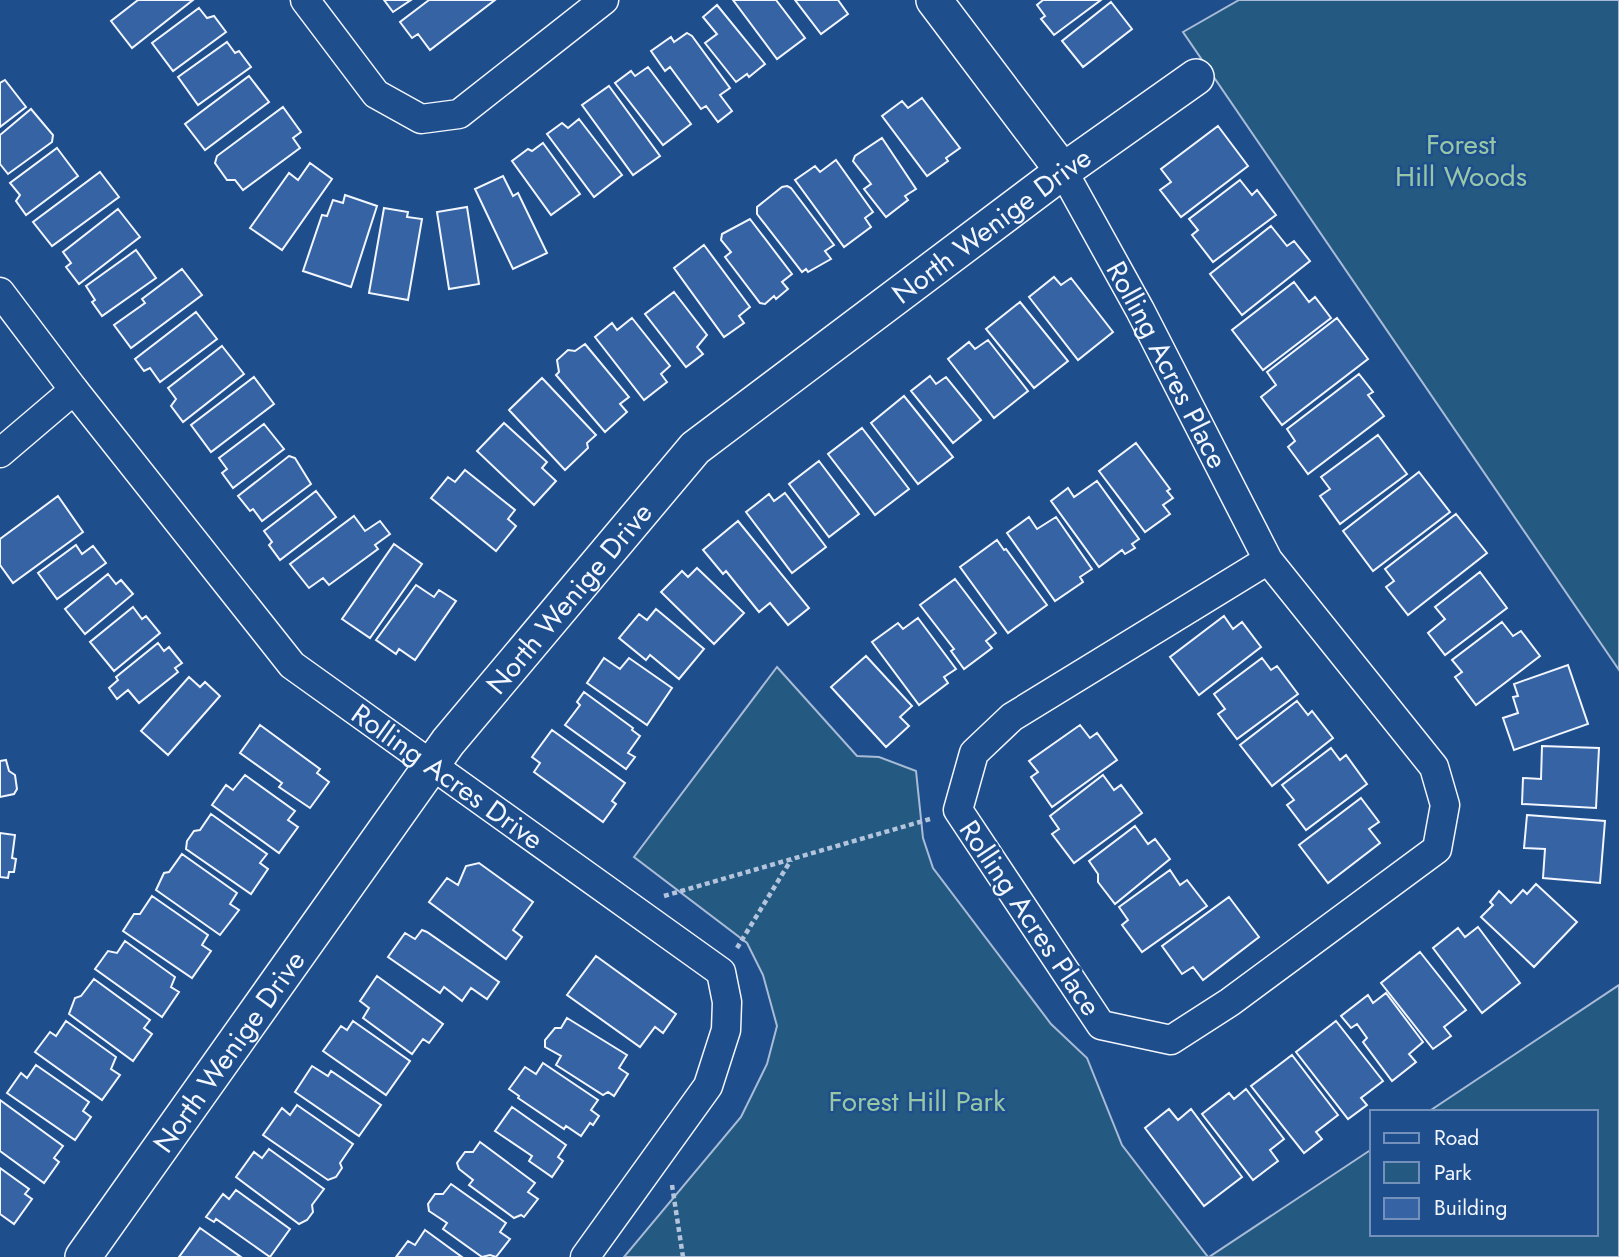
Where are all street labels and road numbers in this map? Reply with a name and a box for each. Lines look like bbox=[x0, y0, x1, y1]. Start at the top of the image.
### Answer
street label: North Wenige Drive bbox=[883, 137, 1099, 313]
street label: Rolling Acres Place bbox=[1096, 254, 1238, 475]
street label: North Wenige Drive bbox=[476, 493, 661, 703]
street label: Rolling Acres Drive bbox=[343, 693, 552, 859]
street label: Rolling Acres Place bbox=[949, 812, 1111, 1024]
street label: North Wenige Drive bbox=[143, 942, 315, 1161]

